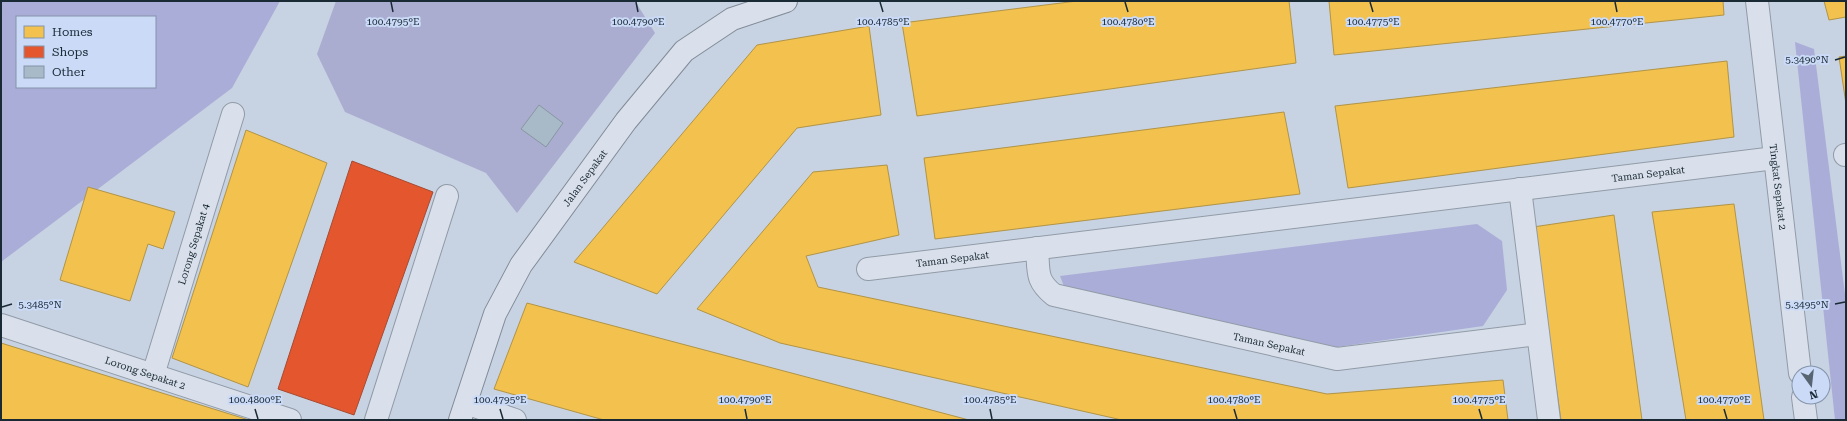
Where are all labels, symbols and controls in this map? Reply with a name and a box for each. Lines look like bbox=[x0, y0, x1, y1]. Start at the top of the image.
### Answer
legend bbox=[16, 16, 156, 88]
text: 100.4795°E bbox=[366, 16, 420, 27]
text: 100.4790°E bbox=[611, 16, 665, 27]
text: 100.4785°E bbox=[856, 16, 910, 27]
text: 100.4780°E bbox=[1101, 16, 1155, 27]
text: 100.4775°E bbox=[1346, 16, 1400, 27]
text: 100.4770°E bbox=[1590, 16, 1644, 27]
text: Homes bbox=[52, 25, 93, 39]
text: Shops bbox=[52, 45, 88, 59]
text: 5.3490°N bbox=[1785, 54, 1829, 65]
text: Other bbox=[52, 65, 85, 79]
street label: Tingkat Sepakat 2 bbox=[1768, 143, 1789, 231]
street label: Jalan Sepakat bbox=[560, 147, 609, 208]
street label: Taman Sepakat bbox=[1611, 164, 1686, 183]
street label: Lorong Sepakat 4 bbox=[176, 202, 211, 286]
street label: Taman Sepakat bbox=[915, 249, 990, 269]
text: 5.3485°N bbox=[18, 299, 62, 310]
text: 5.3495°N bbox=[1785, 299, 1829, 310]
street label: Taman Sepakat bbox=[1232, 330, 1307, 357]
street label: Lorong Sepakat 2 bbox=[104, 354, 187, 391]
north arrow bbox=[1791, 365, 1831, 405]
text: N bbox=[1807, 387, 1819, 402]
text: 100.4800°E bbox=[228, 394, 282, 405]
text: 100.4795°E bbox=[473, 394, 527, 405]
text: 100.4790°E bbox=[718, 394, 772, 405]
text: 100.4785°E bbox=[963, 394, 1017, 405]
text: 100.4780°E bbox=[1207, 394, 1261, 405]
text: 100.4775°E bbox=[1452, 394, 1506, 405]
text: 100.4770°E bbox=[1697, 394, 1751, 405]

